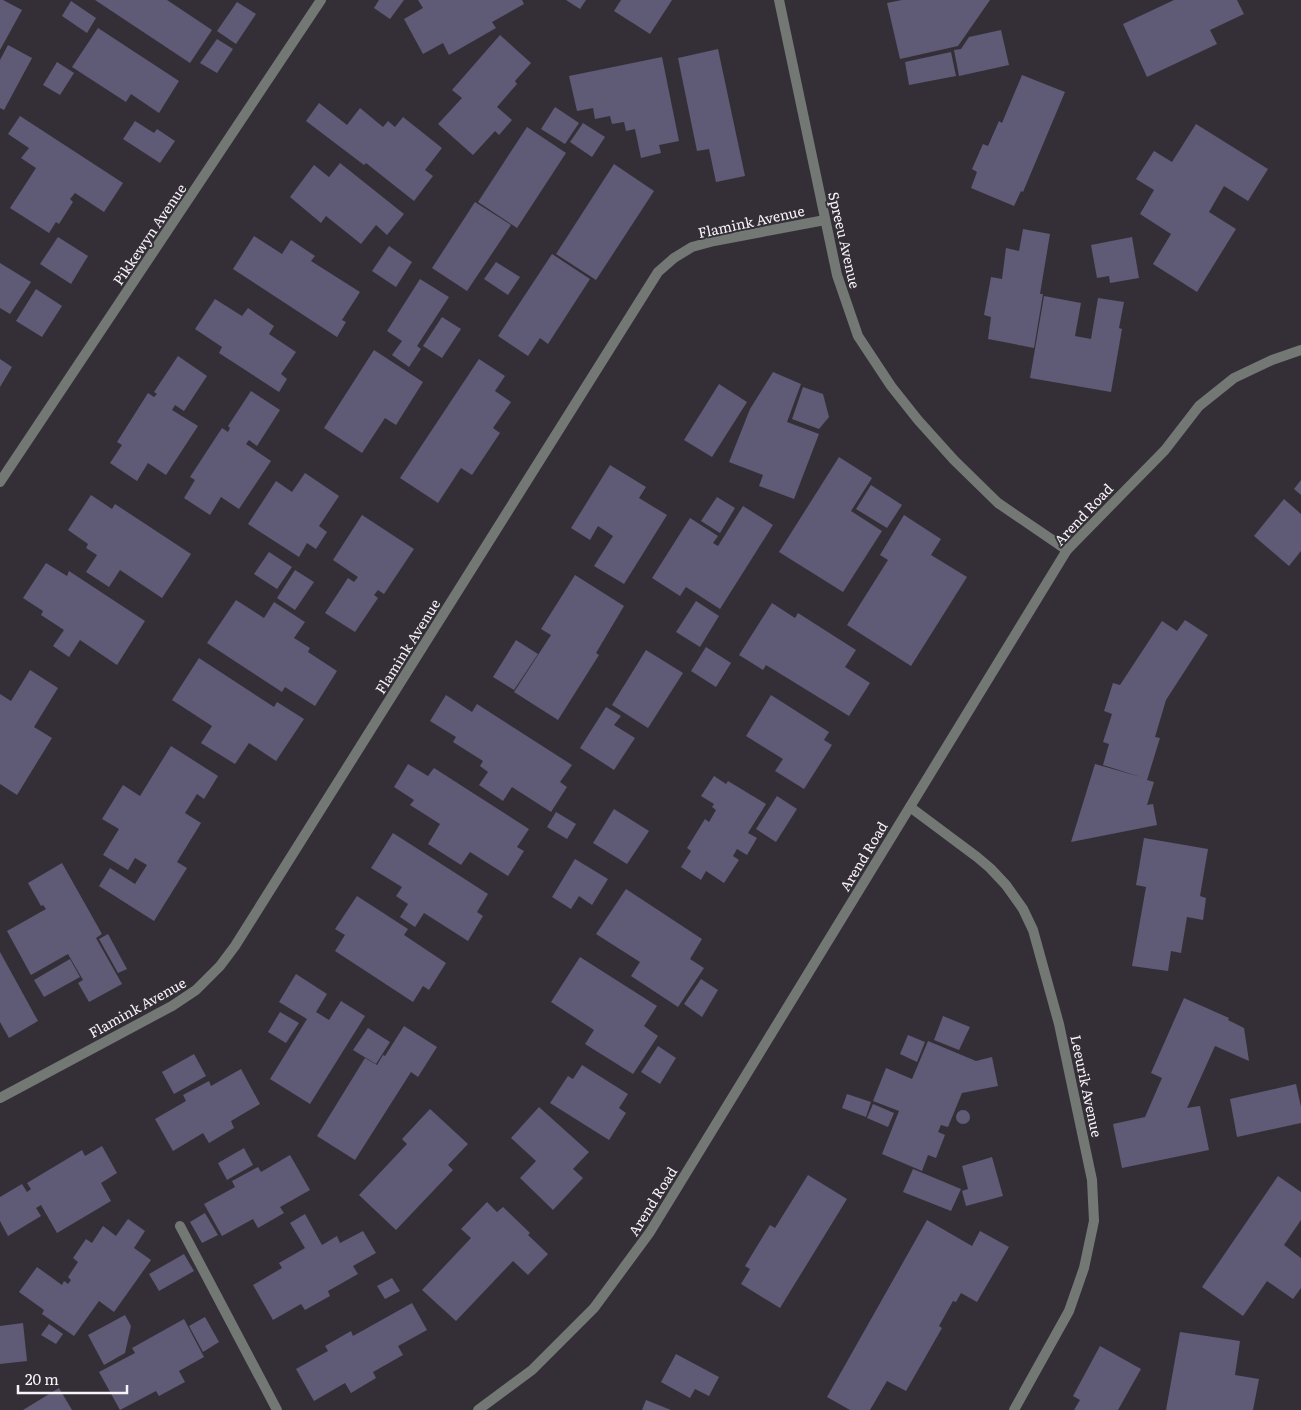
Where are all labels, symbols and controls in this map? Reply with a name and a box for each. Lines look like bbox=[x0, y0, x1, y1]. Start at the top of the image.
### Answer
street label: Pikkewyn Avenue bbox=[108, 179, 190, 289]
street label: Spreeu Avenue bbox=[824, 190, 866, 290]
street label: Flamink Avenue bbox=[696, 200, 806, 242]
street label: Arend Road bbox=[1049, 478, 1117, 549]
street label: Flamink Avenue bbox=[370, 595, 444, 697]
street label: Arend Road bbox=[834, 817, 892, 895]
street label: Flamink Avenue bbox=[85, 972, 189, 1042]
street label: Leeurik Avenue bbox=[1066, 1033, 1108, 1139]
street label: Arend Road bbox=[623, 1162, 681, 1239]
scale bar bbox=[18, 1362, 126, 1394]
text: 20 m bbox=[25, 1367, 59, 1390]

